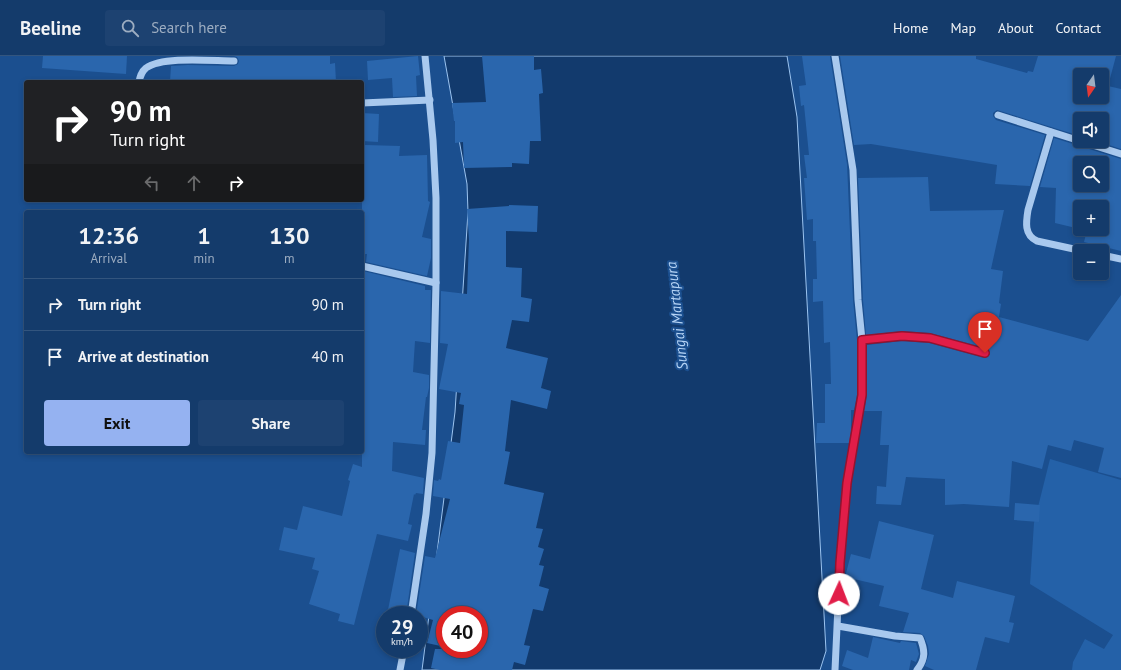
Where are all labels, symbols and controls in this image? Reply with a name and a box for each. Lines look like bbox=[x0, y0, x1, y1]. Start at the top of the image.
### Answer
search box bbox=[105, 10, 385, 46]
text: Beeline bbox=[20, 16, 81, 40]
icon: search bbox=[119, 17, 141, 39]
text: Search here bbox=[151, 18, 227, 37]
text: Home bbox=[893, 19, 928, 37]
text: Map bbox=[950, 19, 976, 37]
text: About bbox=[998, 19, 1034, 37]
text: Contact bbox=[1056, 19, 1101, 37]
north arrow bbox=[1073, 68, 1109, 104]
map controls bbox=[1073, 68, 1109, 280]
text: 90 m bbox=[110, 92, 171, 129]
icon: right bbox=[44, 96, 96, 148]
button: sound bbox=[1073, 112, 1109, 148]
text: Turn right bbox=[110, 128, 185, 151]
button: search bbox=[1073, 156, 1109, 192]
icon: left bbox=[141, 172, 163, 194]
icon: ahead bbox=[183, 172, 205, 194]
icon: right bbox=[225, 172, 247, 194]
button: + bbox=[1073, 200, 1109, 236]
text: 12:36 bbox=[78, 220, 139, 251]
text: 1 bbox=[197, 220, 211, 251]
text: 130 bbox=[269, 220, 310, 251]
button: − bbox=[1073, 244, 1109, 280]
text: Arrival bbox=[91, 250, 127, 267]
text: min bbox=[193, 250, 215, 267]
text: m bbox=[284, 250, 295, 267]
water label: Sungai Martapura bbox=[661, 260, 692, 371]
icon: right bbox=[44, 294, 66, 316]
text: Turn right bbox=[78, 295, 141, 314]
text: 90 m bbox=[311, 295, 344, 314]
pin bbox=[968, 312, 1002, 353]
icon: arrive bbox=[974, 318, 996, 340]
icon: arrive bbox=[44, 346, 66, 368]
text: Arrive at destination bbox=[78, 347, 209, 366]
text: 40 m bbox=[311, 347, 344, 366]
button: Exit bbox=[44, 400, 190, 446]
button: Share bbox=[198, 400, 344, 446]
position arrow bbox=[818, 573, 860, 615]
speed limit sign: 40 bbox=[436, 606, 488, 658]
text: 29 bbox=[391, 614, 413, 640]
text: km/h bbox=[391, 635, 413, 648]

